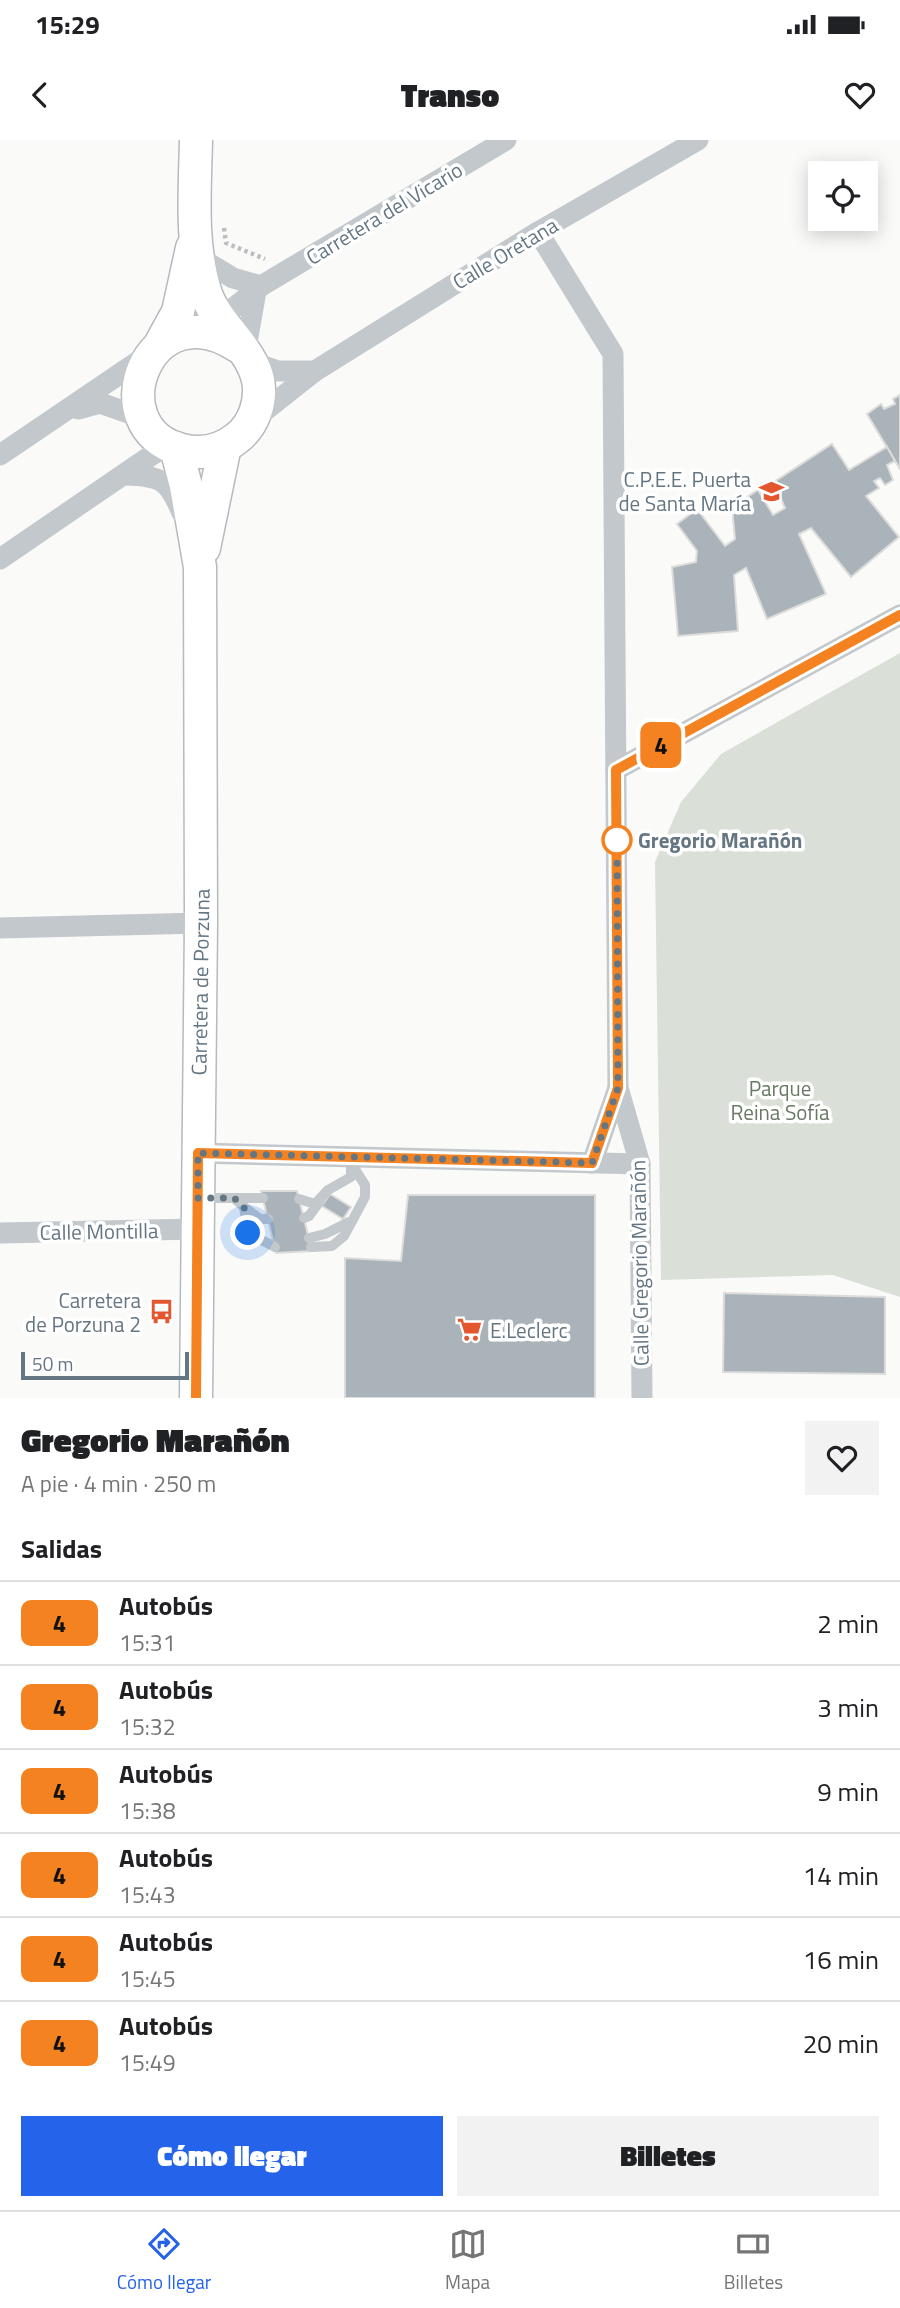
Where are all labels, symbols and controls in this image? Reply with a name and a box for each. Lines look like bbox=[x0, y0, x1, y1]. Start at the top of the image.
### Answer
text: 15:29 bbox=[35, 5, 100, 44]
text: Transo bbox=[401, 71, 499, 119]
icon: back bbox=[21, 76, 59, 114]
icon: heart bbox=[841, 76, 879, 114]
street label: Carretera del Vicario bbox=[300, 153, 468, 273]
map controls bbox=[808, 161, 878, 231]
button: locate bbox=[808, 161, 878, 231]
street label: Calle Oretana bbox=[446, 209, 564, 297]
place label: C.P.E.E. Puerta de Santa María bbox=[618, 463, 751, 519]
school or university icon: C.P.E.E. Puerta de Santa María bbox=[757, 477, 785, 505]
line badge: 4 bbox=[638, 722, 684, 768]
text: 4 bbox=[654, 727, 668, 763]
place label: Gregorio Marañón bbox=[638, 824, 802, 856]
marker: Gregorio Marañón bbox=[602, 825, 632, 855]
street label: Carretera de Porzuna bbox=[182, 888, 218, 1076]
park label: Parque Reina Sofía bbox=[731, 1072, 830, 1128]
street label: Calle Gregorio Marañón bbox=[621, 1159, 657, 1367]
street label: Calle Montilla bbox=[39, 1214, 159, 1248]
your location bbox=[230, 1215, 265, 1250]
place label: Carretera de Porzuna 2 bbox=[25, 1284, 141, 1340]
bus stop icon: Carretera de Porzuna 2 bbox=[147, 1298, 175, 1326]
place label: E.Leclerc bbox=[490, 1314, 568, 1346]
supermarket icon: E.Leclerc bbox=[456, 1316, 484, 1344]
scale bar bbox=[21, 1349, 189, 1381]
text: 50 m bbox=[32, 1349, 73, 1378]
text: Gregorio Marañón bbox=[21, 1415, 290, 1465]
button: heart bbox=[805, 1421, 879, 1495]
text: A pie · 4 min · 250 m bbox=[21, 1466, 216, 1501]
text: Salidas bbox=[21, 1529, 102, 1568]
text: Autobús bbox=[119, 1586, 213, 1625]
text: 2 min bbox=[817, 1604, 879, 1643]
text: 4 bbox=[53, 1605, 66, 1641]
text: 15:31 bbox=[119, 1625, 176, 1660]
text: Autobús bbox=[119, 1670, 213, 1709]
text: 3 min bbox=[817, 1688, 879, 1727]
text: 4 bbox=[53, 1689, 66, 1725]
text: 15:32 bbox=[119, 1709, 176, 1744]
text: Autobús bbox=[119, 1754, 213, 1793]
text: 9 min bbox=[817, 1772, 879, 1811]
text: 4 bbox=[53, 1773, 66, 1809]
text: 15:38 bbox=[119, 1793, 176, 1828]
text: Autobús bbox=[119, 1838, 213, 1877]
text: 14 min bbox=[803, 1856, 879, 1895]
text: 4 bbox=[53, 1857, 66, 1893]
text: 15:43 bbox=[119, 1877, 176, 1912]
text: Autobús bbox=[119, 1922, 213, 1961]
text: 16 min bbox=[803, 1940, 879, 1979]
text: 4 bbox=[53, 1941, 66, 1977]
text: 15:45 bbox=[119, 1961, 176, 1996]
text: Autobús bbox=[119, 2006, 213, 2045]
text: 20 min bbox=[803, 2024, 879, 2063]
text: 4 bbox=[53, 2025, 66, 2061]
text: 15:49 bbox=[119, 2045, 176, 2080]
button: Cómo llegar bbox=[21, 2116, 443, 2196]
button: Billetes bbox=[457, 2116, 879, 2196]
tab: Cómo llegar bbox=[117, 2225, 211, 2296]
tab: Mapa bbox=[445, 2225, 490, 2296]
tab: Billetes bbox=[724, 2225, 783, 2296]

